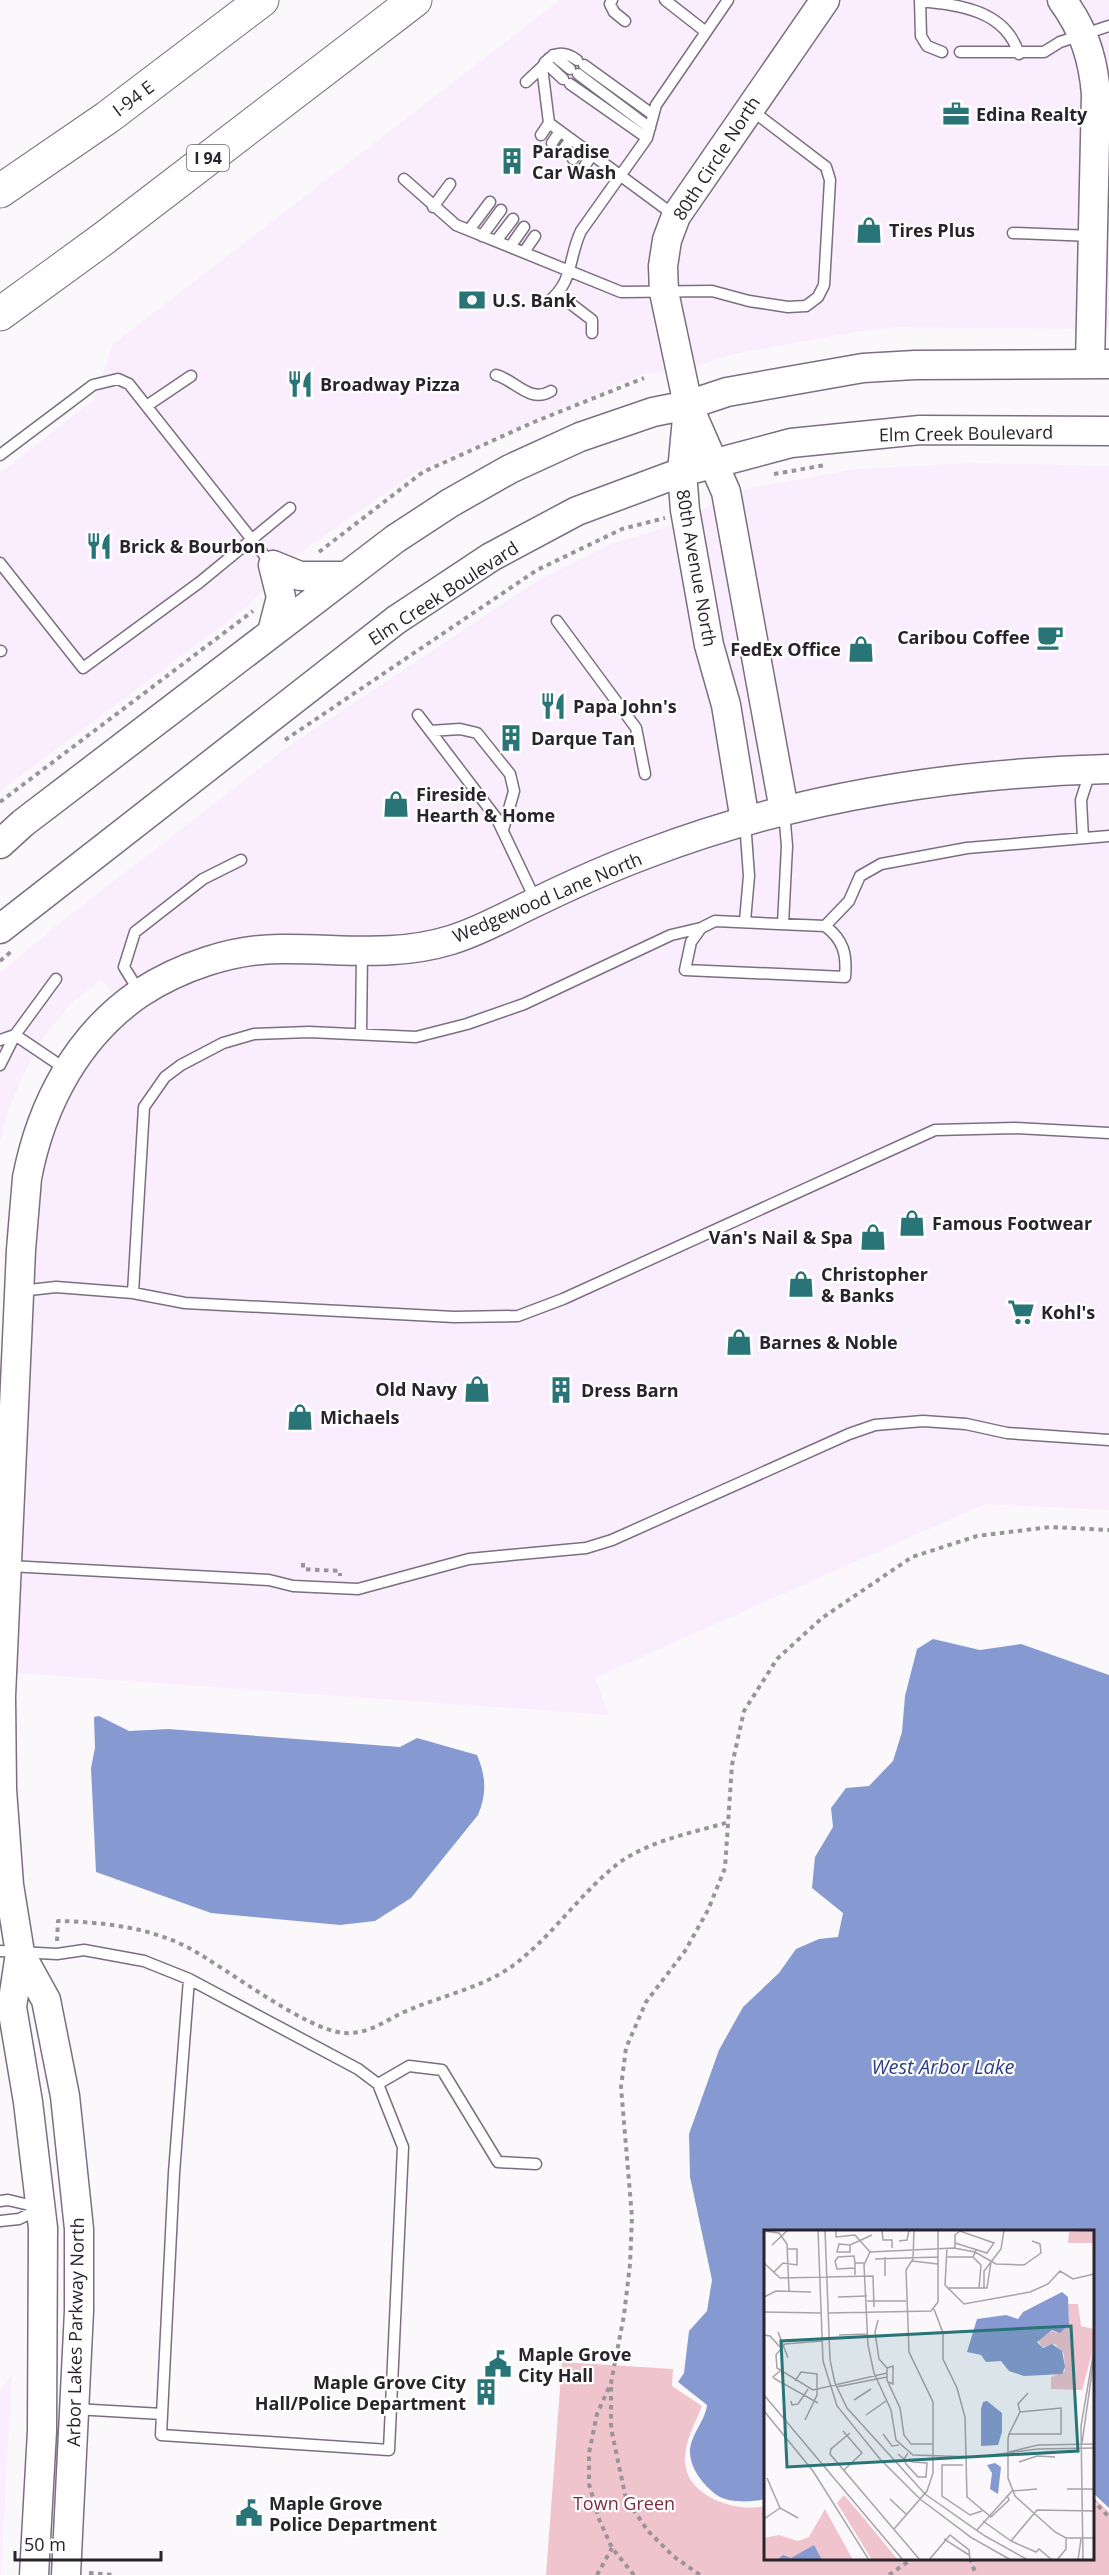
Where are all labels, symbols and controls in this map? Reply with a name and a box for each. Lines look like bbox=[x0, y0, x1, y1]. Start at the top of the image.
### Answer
street label: I-94 E bbox=[107, 75, 159, 121]
street label: 80th Circle North bbox=[667, 91, 765, 225]
office icon: Edina Realty bbox=[941, 99, 971, 129]
place label: Edina Realty bbox=[976, 102, 1088, 126]
place label: Paradise Car Wash bbox=[532, 139, 616, 184]
road number: I 94 bbox=[187, 145, 229, 171]
building icon: Paradise Car Wash bbox=[497, 146, 527, 176]
shop icon: Tires Plus bbox=[854, 215, 884, 245]
place label: Tires Plus bbox=[889, 218, 975, 242]
bank icon: U.S. Bank bbox=[457, 285, 487, 315]
place label: U.S. Bank bbox=[492, 288, 577, 312]
restaurant icon: Broadway Pizza bbox=[285, 369, 315, 399]
place label: Broadway Pizza bbox=[320, 372, 460, 396]
street label: Elm Creek Boulevard bbox=[879, 419, 1053, 447]
street label: 80th Avenue North bbox=[671, 488, 723, 648]
restaurant icon: Brick & Bourbon bbox=[84, 531, 114, 561]
place label: Brick & Bourbon bbox=[119, 534, 266, 558]
street label: Elm Creek Boulevard bbox=[363, 535, 523, 651]
cafe icon: Caribou Coffee bbox=[1035, 622, 1065, 652]
place label: Caribou Coffee bbox=[897, 625, 1030, 649]
shop icon: FedEx Office bbox=[846, 634, 876, 664]
place label: FedEx Office bbox=[730, 637, 841, 661]
restaurant icon: Papa John's bbox=[538, 691, 568, 721]
place label: Papa John's bbox=[573, 694, 677, 718]
building icon: Darque Tan bbox=[496, 723, 526, 753]
place label: Darque Tan bbox=[531, 726, 635, 750]
place label: Fireside Hearth & Home bbox=[416, 782, 555, 827]
shop icon: Fireside Hearth & Home bbox=[381, 789, 411, 819]
street label: Wedgewood Lane North bbox=[449, 846, 645, 948]
shop icon: Famous Footwear bbox=[897, 1208, 927, 1238]
place label: Famous Footwear bbox=[932, 1211, 1092, 1235]
shop icon: Van's Nail & Spa bbox=[858, 1222, 888, 1252]
place label: Van's Nail & Spa bbox=[709, 1225, 853, 1249]
place label: Christopher & Banks bbox=[821, 1262, 928, 1307]
shop icon: Christopher & Banks bbox=[786, 1269, 816, 1299]
supermarket icon: Kohl's bbox=[1006, 1297, 1036, 1327]
place label: Kohl's bbox=[1041, 1300, 1095, 1324]
shop icon: Barnes & Noble bbox=[724, 1327, 754, 1357]
place label: Barnes & Noble bbox=[759, 1330, 898, 1354]
shop icon: Old Navy bbox=[462, 1374, 492, 1404]
building icon: Dress Barn bbox=[546, 1375, 576, 1405]
place label: Old Navy bbox=[375, 1377, 458, 1401]
place label: Dress Barn bbox=[581, 1378, 679, 1402]
shop icon: Michaels bbox=[285, 1402, 315, 1432]
place label: Michaels bbox=[320, 1405, 400, 1429]
water label: West Arbor Lake bbox=[871, 2053, 1015, 2080]
street label: Arbor Lakes Parkway North bbox=[61, 2217, 89, 2447]
inset map bbox=[764, 2230, 1094, 2560]
place label: Maple Grove City Hall bbox=[518, 2342, 631, 2387]
public building icon: Maple Grove City Hall bbox=[483, 2349, 513, 2379]
place label: Maple Grove City Hall/Police Department bbox=[255, 2370, 467, 2415]
building icon: Maple Grove City Hall/Police Department bbox=[471, 2377, 501, 2407]
place label: Maple Grove Police Department bbox=[269, 2491, 437, 2536]
park label: Town Green bbox=[573, 2491, 675, 2515]
public building icon: Maple Grove Police Department bbox=[234, 2498, 264, 2528]
scale bar bbox=[15, 2524, 160, 2562]
text: 50 m bbox=[24, 2532, 66, 2556]

